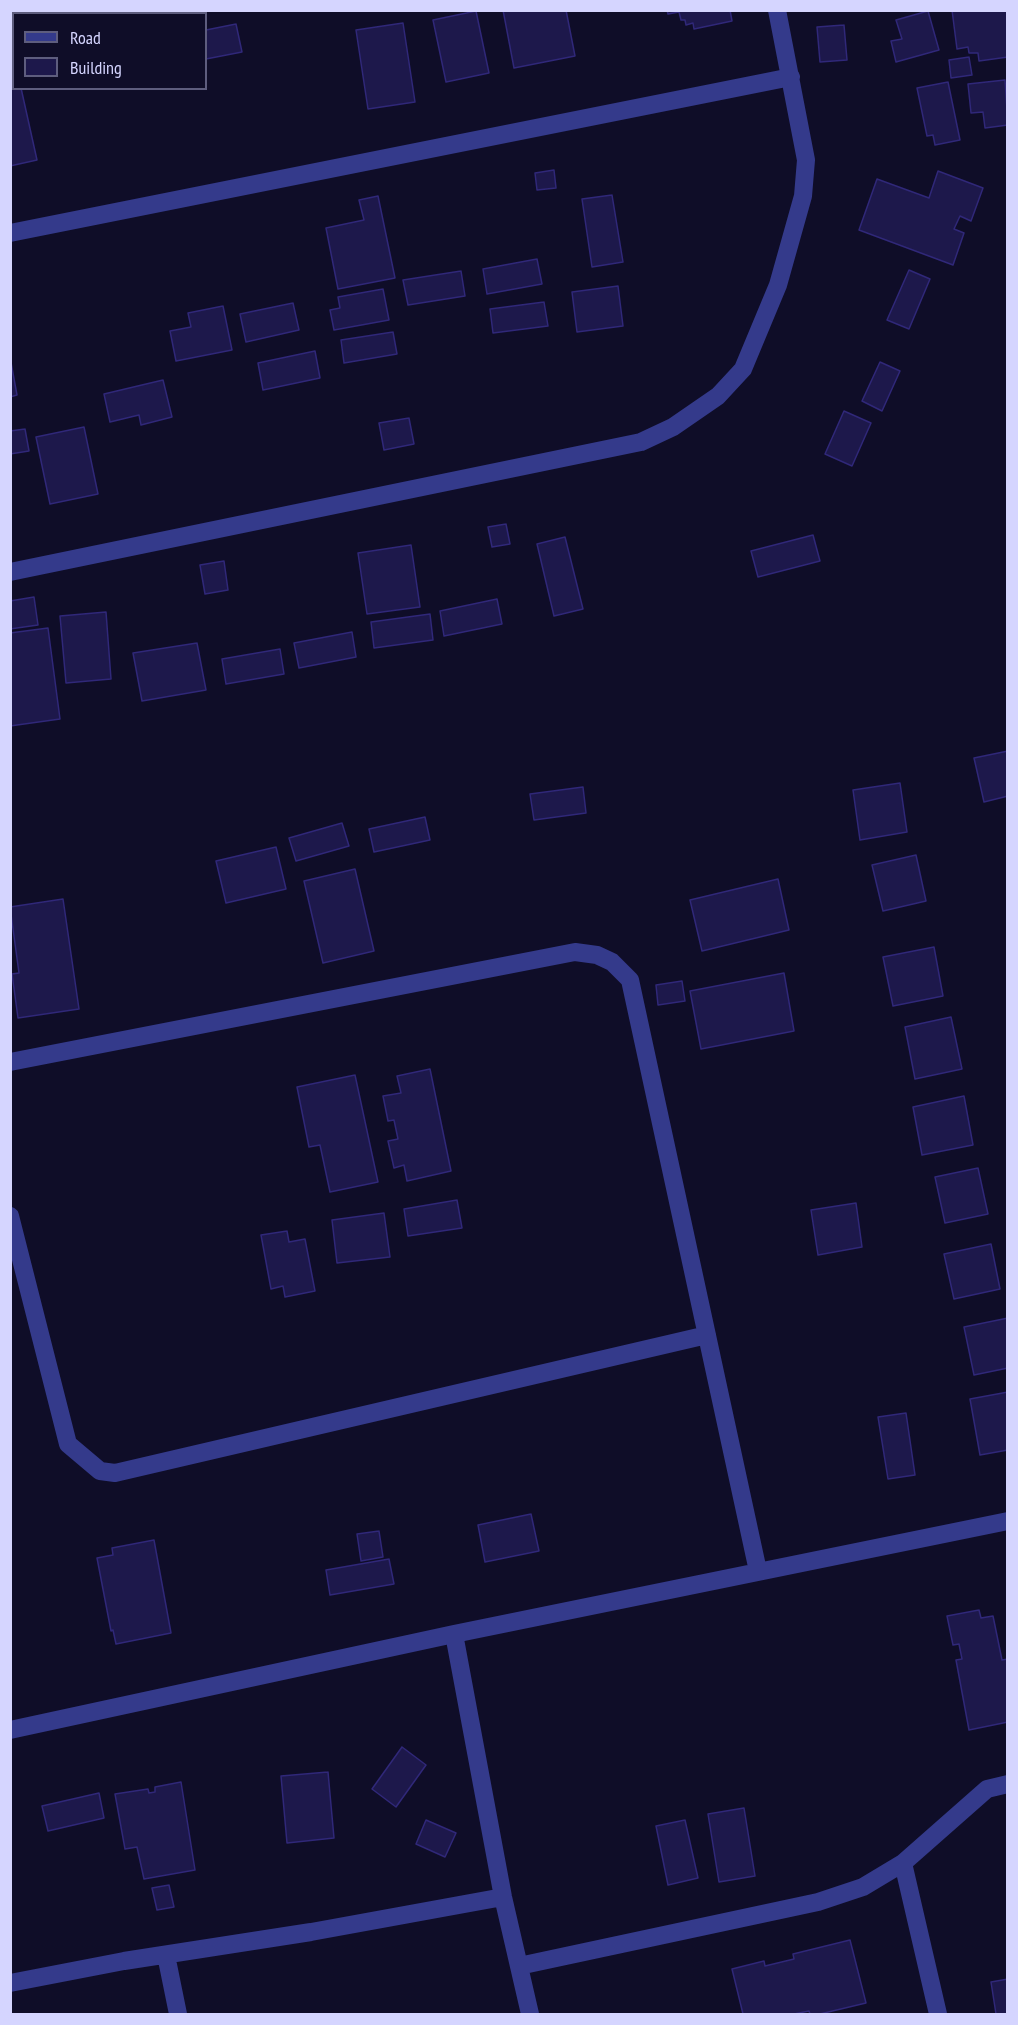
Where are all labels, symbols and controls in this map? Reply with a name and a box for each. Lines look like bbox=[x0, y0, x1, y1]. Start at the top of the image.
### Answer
legend bbox=[12, 12, 207, 90]
text: Road bbox=[70, 26, 101, 49]
text: Building bbox=[70, 56, 122, 79]

